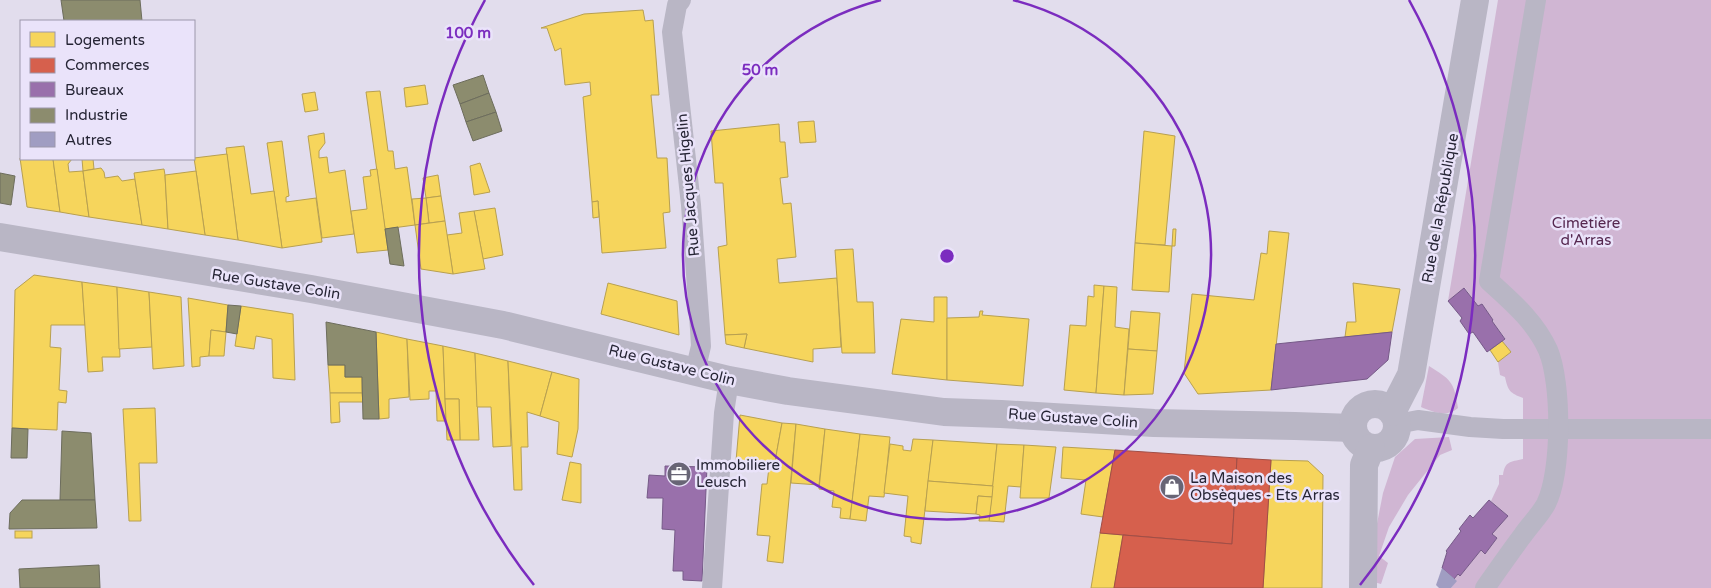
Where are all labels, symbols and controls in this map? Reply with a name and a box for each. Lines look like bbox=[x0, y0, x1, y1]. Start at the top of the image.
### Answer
legend bbox=[20, 20, 195, 160]
text: 100 m bbox=[445, 24, 491, 42]
text: Logements bbox=[65, 31, 145, 49]
text: Commerces bbox=[65, 56, 149, 74]
text: 50 m bbox=[742, 61, 778, 79]
text: Bureaux bbox=[65, 81, 124, 99]
text: Industrie bbox=[65, 106, 128, 124]
street label: Rue Jacques Higelin bbox=[673, 113, 703, 257]
text: Autres bbox=[65, 131, 112, 149]
street label: Rue de la République bbox=[1418, 132, 1462, 284]
park label: Cimetière d'Arras bbox=[1552, 214, 1620, 249]
centre of rings bbox=[938, 247, 956, 265]
street label: Rue Gustave Colin bbox=[210, 265, 342, 303]
street label: Rue Gustave Colin bbox=[607, 341, 737, 389]
street label: Rue Gustave Colin bbox=[1008, 404, 1138, 432]
place label: Immobiliere Leusch bbox=[696, 456, 780, 491]
office icon: Immobiliere Leusch bbox=[666, 461, 692, 487]
place label: La Maison des Obsèques - Ets Arras bbox=[1190, 469, 1340, 504]
shop icon: La Maison des Obsèques - Ets Arras bbox=[1159, 474, 1185, 500]

